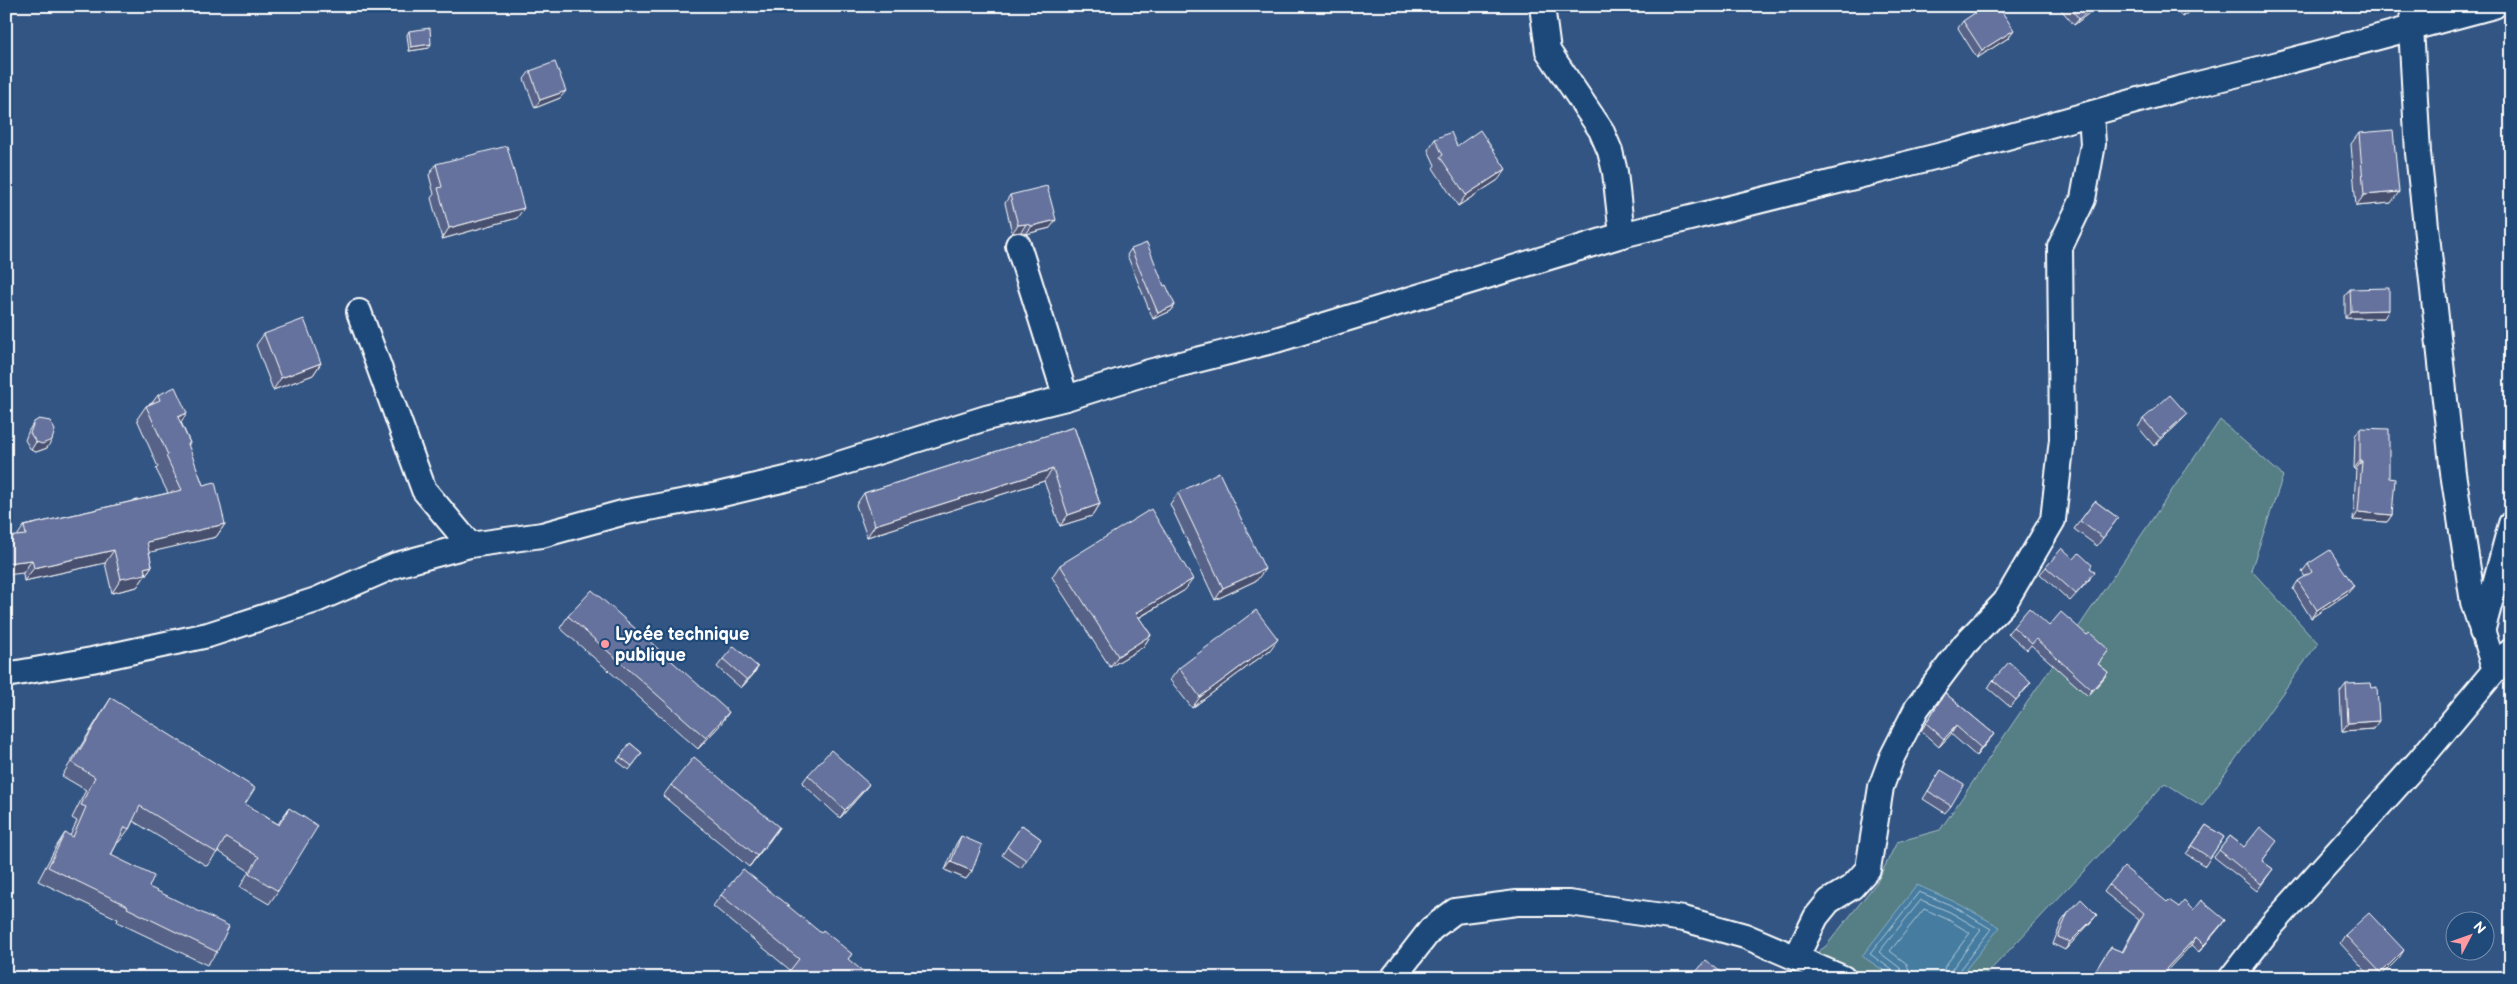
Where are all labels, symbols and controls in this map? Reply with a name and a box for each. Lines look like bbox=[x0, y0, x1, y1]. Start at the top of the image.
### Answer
place label: Lycée technique publique bbox=[615, 624, 749, 666]
marker: Lycée technique publique bbox=[599, 638, 611, 650]
north arrow bbox=[2444, 912, 2494, 962]
text: N bbox=[2470, 918, 2489, 937]

